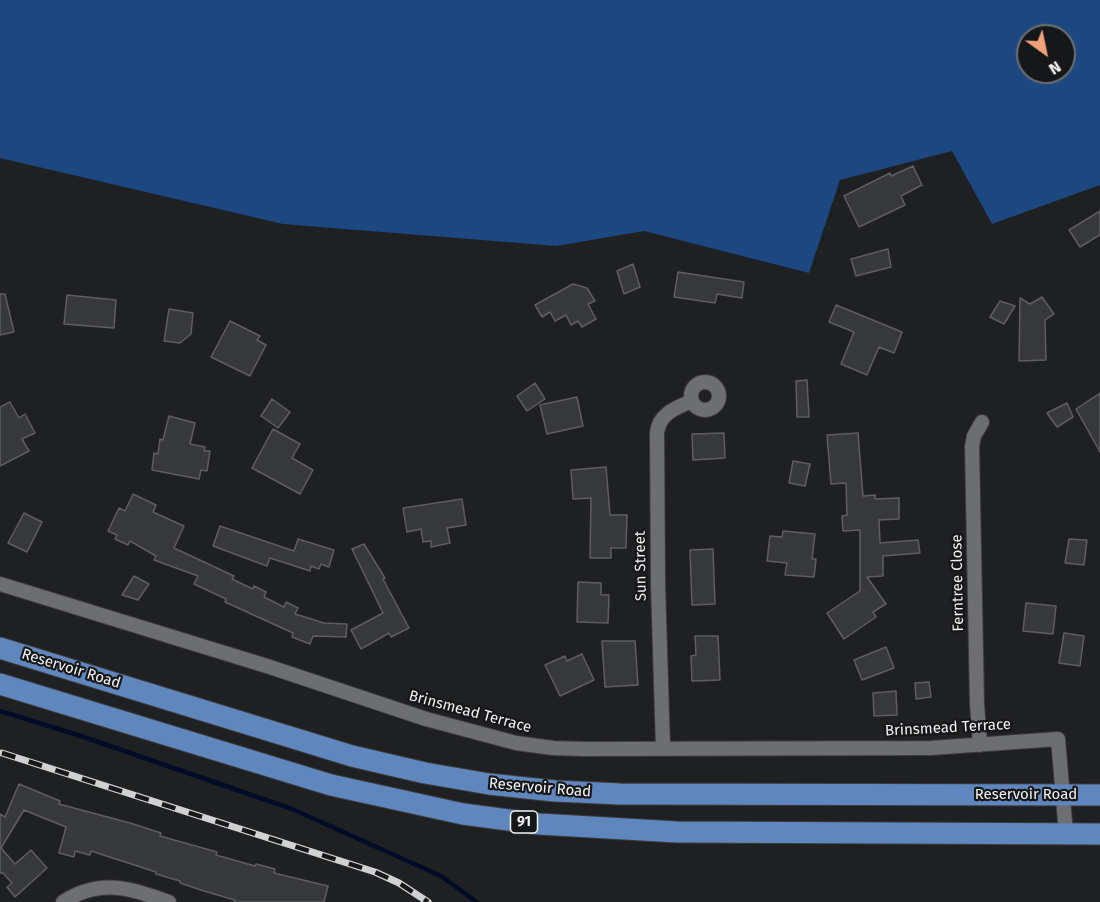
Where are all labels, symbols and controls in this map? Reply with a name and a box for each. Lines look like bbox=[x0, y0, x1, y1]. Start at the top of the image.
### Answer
north arrow bbox=[1016, 24, 1076, 84]
text: N bbox=[1045, 57, 1065, 79]
street label: Sun Street bbox=[631, 531, 651, 601]
street label: Ferntree Close bbox=[948, 534, 968, 632]
street label: Reservoir Road bbox=[19, 645, 123, 693]
street label: Brinsmead Terrace bbox=[407, 687, 533, 737]
street label: Brinsmead Terrace bbox=[884, 716, 1012, 740]
street label: Reservoir Road bbox=[488, 775, 592, 801]
street label: Reservoir Road bbox=[975, 786, 1077, 804]
road number: 91 bbox=[510, 811, 538, 833]

